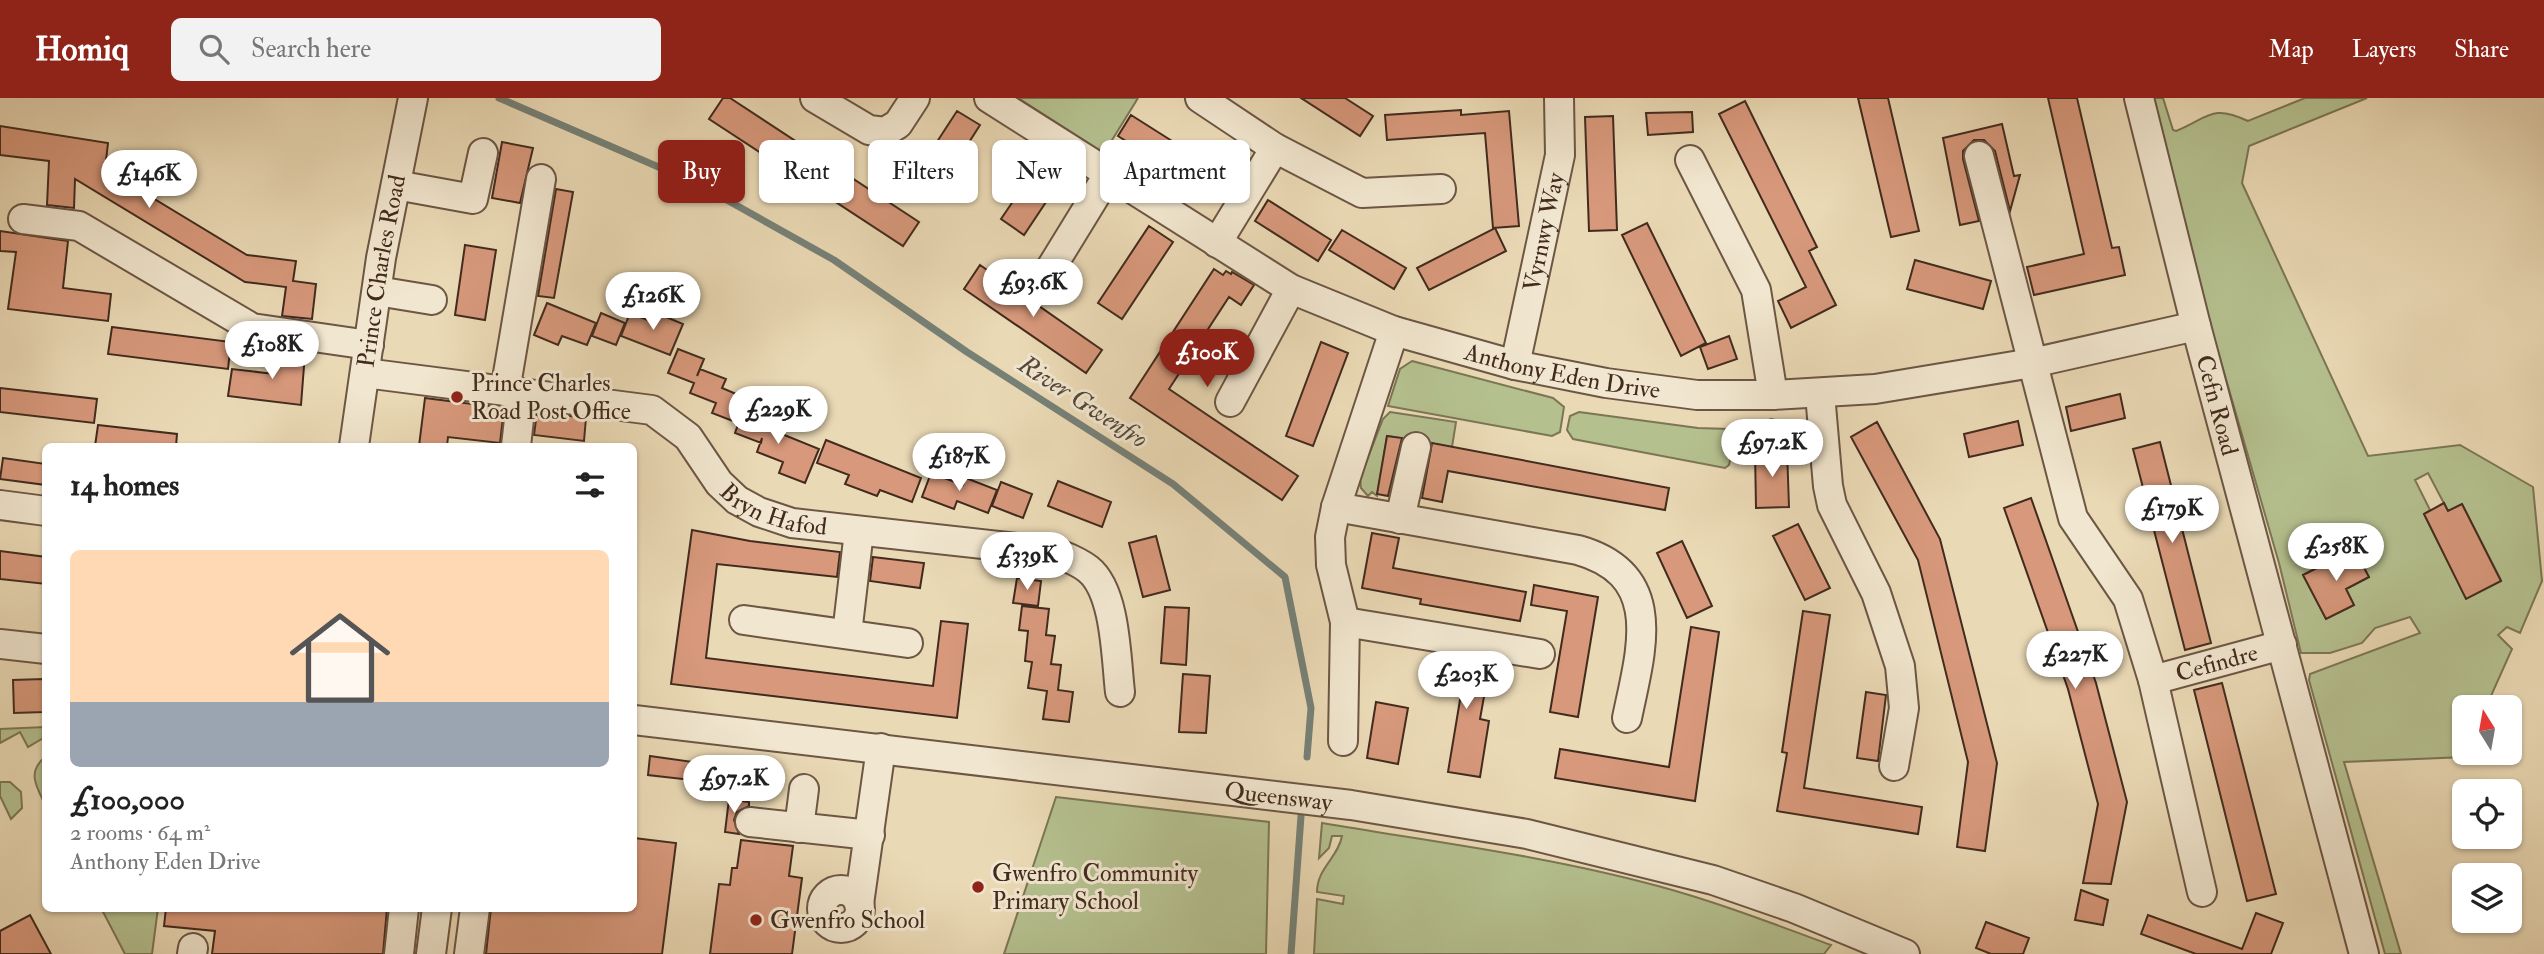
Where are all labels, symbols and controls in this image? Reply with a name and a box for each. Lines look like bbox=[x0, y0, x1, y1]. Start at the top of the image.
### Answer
search box bbox=[171, 18, 661, 81]
text: Homiq bbox=[35, 29, 129, 70]
icon: search bbox=[195, 30, 233, 68]
text: Search here bbox=[251, 33, 371, 65]
text: Map bbox=[2269, 34, 2314, 65]
text: Layers bbox=[2352, 34, 2416, 65]
text: Share bbox=[2454, 34, 2509, 65]
chip: Buy bbox=[658, 140, 745, 203]
chip: Rent bbox=[759, 140, 854, 203]
chip: Filters bbox=[868, 140, 978, 203]
chip: New bbox=[992, 140, 1086, 203]
chip: Apartment bbox=[1100, 140, 1250, 203]
pin: £146K bbox=[100, 150, 198, 210]
text: £146K bbox=[117, 158, 181, 187]
street label: Vyrnwy Way bbox=[1516, 169, 1571, 294]
street label: Prince Charles Road bbox=[350, 172, 413, 369]
pin: £93.6K bbox=[976, 260, 1090, 319]
text: £93.6K bbox=[999, 267, 1067, 296]
pin: £126K bbox=[604, 272, 702, 332]
text: £126K bbox=[621, 280, 685, 309]
pin: £108K bbox=[223, 322, 321, 381]
text: £108K bbox=[241, 329, 303, 358]
pin: £100K bbox=[1158, 330, 1256, 389]
street label: Anthony Eden Drive bbox=[1460, 336, 1662, 405]
text: £100K bbox=[1175, 337, 1239, 366]
water label: River Gwenfro bbox=[1012, 348, 1154, 456]
street label: Cefn Road bbox=[2189, 351, 2246, 459]
place label: Prince Charles Road Post Office bbox=[471, 368, 631, 427]
pin: £229K bbox=[729, 386, 827, 446]
marker: Prince Charles Road Post Office bbox=[449, 389, 465, 405]
text: £229K bbox=[745, 394, 811, 423]
pin: £97.2K bbox=[1715, 420, 1829, 479]
text: £97.2K bbox=[1737, 427, 1807, 456]
pin: £187K bbox=[910, 434, 1008, 493]
text: £187K bbox=[928, 441, 990, 470]
icon: filters bbox=[571, 466, 609, 504]
text: 14 homes bbox=[70, 467, 179, 504]
street label: Bryn Hafod bbox=[713, 476, 829, 542]
pin: £179K bbox=[2123, 486, 2221, 545]
text: £179K bbox=[2141, 493, 2203, 522]
pin: £258K bbox=[2287, 524, 2385, 583]
text: £258K bbox=[2304, 531, 2368, 560]
pin: £339K bbox=[978, 532, 1076, 592]
text: £339K bbox=[997, 540, 1058, 569]
icon: home bbox=[277, 595, 403, 721]
pin: £227K bbox=[2026, 632, 2124, 691]
street label: Cefindre bbox=[2172, 637, 2261, 689]
text: £227K bbox=[2042, 639, 2108, 668]
pin: £203K bbox=[1417, 652, 1515, 711]
text: £203K bbox=[1434, 659, 1498, 688]
north arrow bbox=[2452, 695, 2522, 765]
map controls bbox=[2452, 695, 2522, 933]
pin: £97.2K bbox=[677, 756, 791, 815]
text: £97.2K bbox=[699, 763, 769, 792]
street label: Queensway bbox=[1223, 775, 1335, 818]
button: locate bbox=[2452, 779, 2522, 849]
text: £100,000 bbox=[70, 781, 185, 818]
text: 2 rooms · 64 m² bbox=[70, 818, 210, 847]
text: Anthony Eden Drive bbox=[70, 847, 260, 876]
place label: Gwenfro Community Primary School bbox=[992, 858, 1198, 917]
button: layers bbox=[2452, 863, 2522, 933]
marker: Gwenfro Community Primary School bbox=[970, 879, 986, 895]
place label: Gwenfro School bbox=[770, 905, 925, 936]
marker: Gwenfro School bbox=[748, 912, 764, 928]

